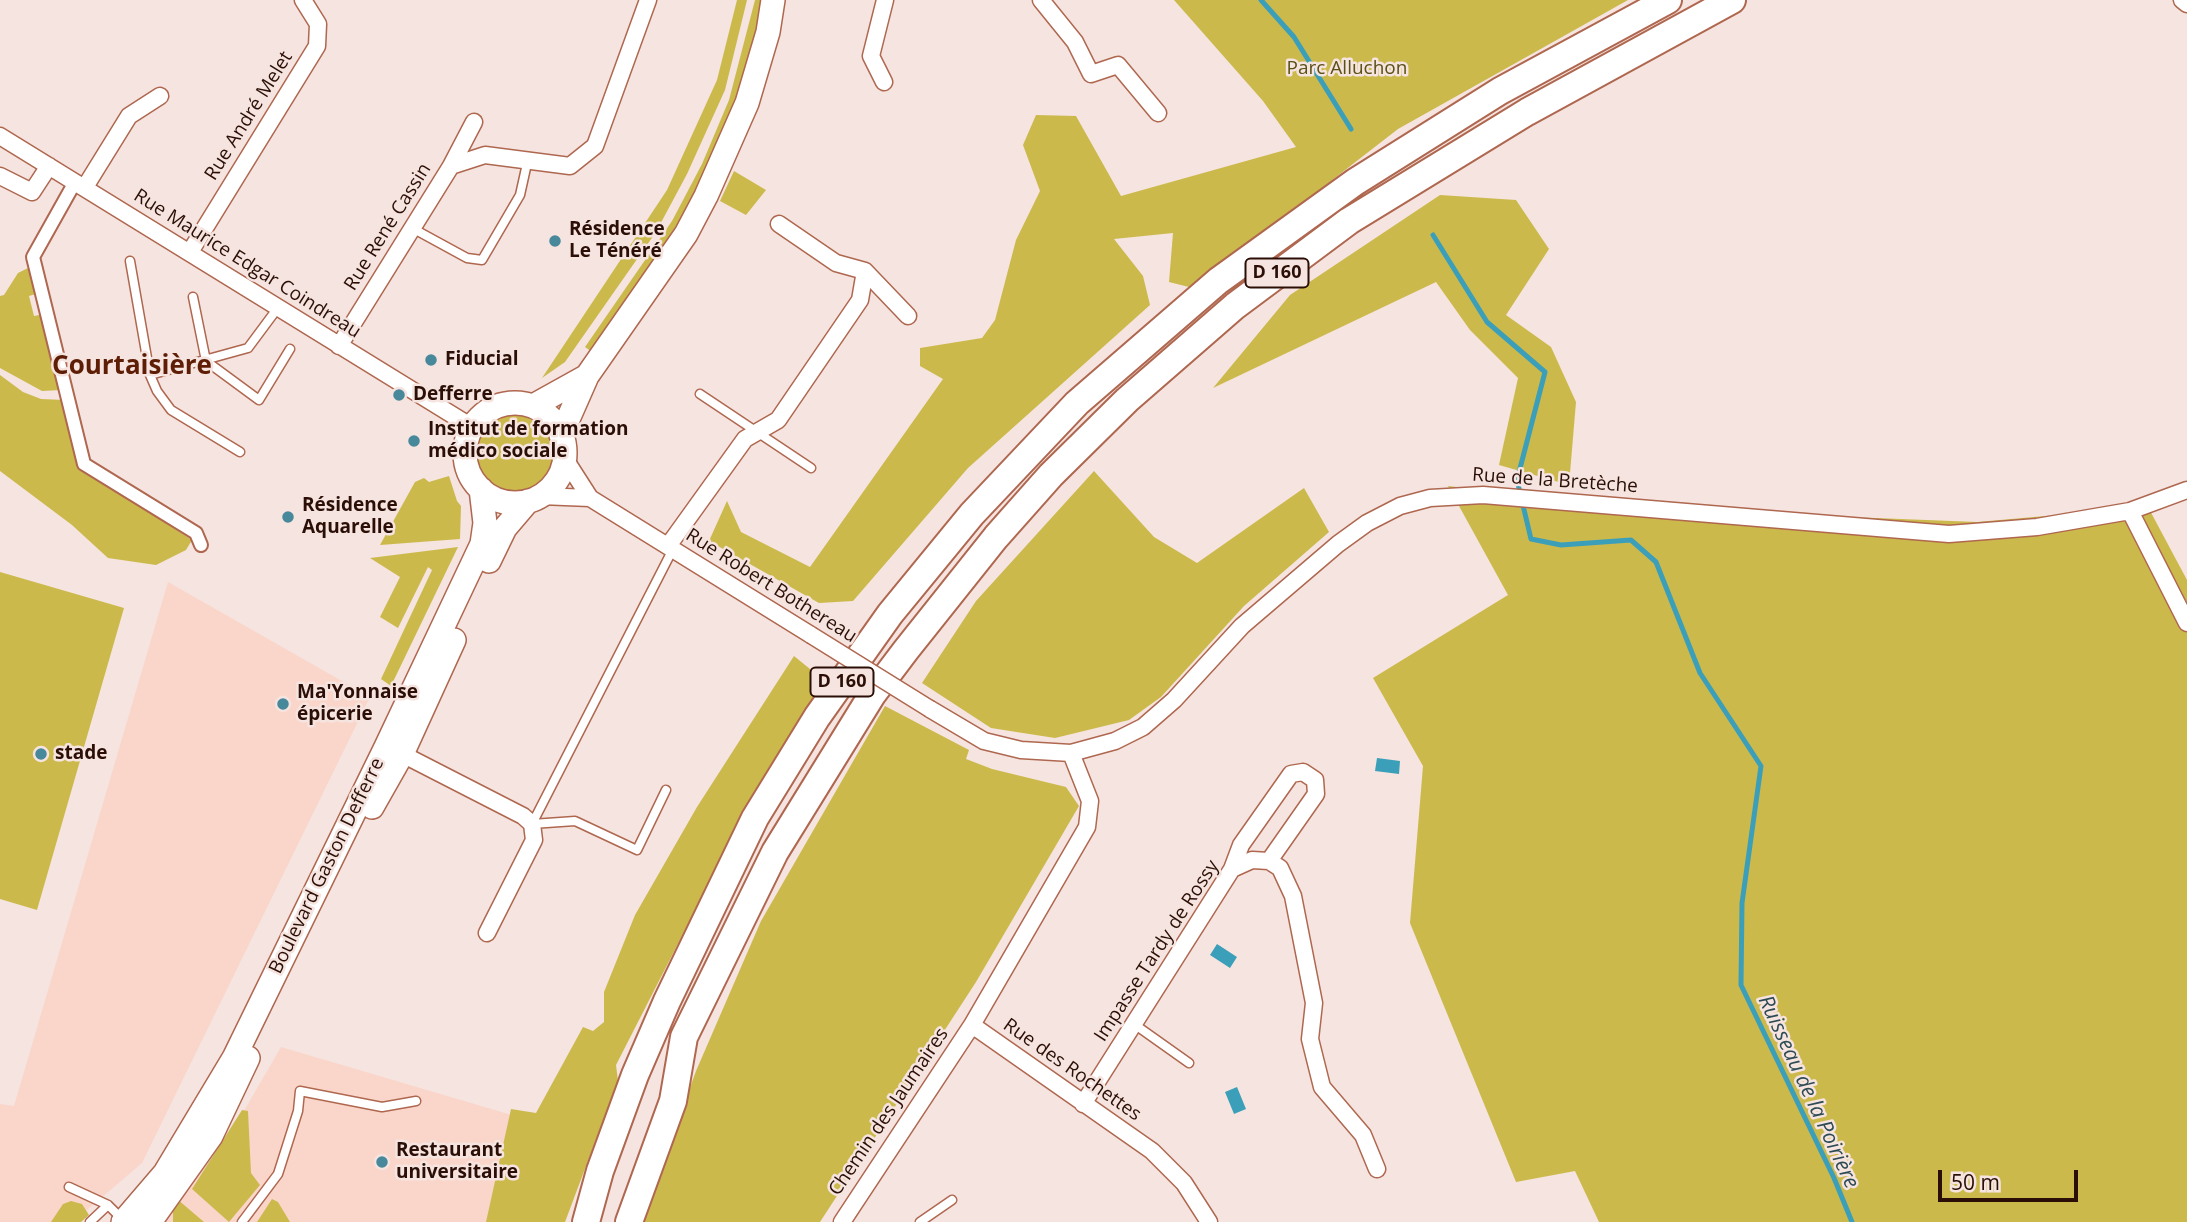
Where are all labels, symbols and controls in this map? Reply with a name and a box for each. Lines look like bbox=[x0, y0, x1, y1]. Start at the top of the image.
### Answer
street label: Rue André Melet bbox=[200, 47, 298, 185]
park label: Parc Alluchon bbox=[1287, 58, 1407, 80]
street label: Rue René Cassin bbox=[340, 159, 436, 295]
street label: Rue Maurice Edgar Coindreau bbox=[129, 185, 365, 343]
place label: Résidence Le Ténéré bbox=[569, 219, 665, 263]
marker: Résidence Le Ténéré bbox=[547, 233, 563, 249]
road number: D 160 bbox=[1246, 258, 1308, 288]
place label: Fiducial bbox=[445, 349, 519, 371]
district label: Courtaisière bbox=[52, 351, 212, 383]
marker: Fiducial bbox=[423, 352, 439, 368]
place label: Defferre bbox=[413, 384, 493, 406]
marker: Defferre bbox=[391, 387, 407, 403]
place label: Institut de formation médico sociale bbox=[428, 419, 629, 463]
marker: Institut de formation médico sociale bbox=[406, 433, 422, 449]
street label: Rue de la Bretèche bbox=[1471, 464, 1639, 498]
place label: Résidence Aquarelle bbox=[302, 495, 398, 539]
marker: Résidence Aquarelle bbox=[280, 509, 296, 525]
street label: Rue Robert Bothereau bbox=[681, 524, 861, 648]
road number: D 160 bbox=[810, 668, 874, 696]
place label: Ma'Yonnaise épicerie bbox=[297, 682, 418, 726]
marker: Ma'Yonnaise épicerie bbox=[275, 696, 291, 712]
place label: stade bbox=[55, 743, 107, 765]
marker: stade bbox=[33, 746, 49, 762]
street label: Boulevard Gaston Defferre bbox=[265, 754, 389, 978]
street label: Impasse Tardy de Rossy bbox=[1090, 856, 1224, 1046]
water label: Ruisseau de la Poirière bbox=[1752, 992, 1864, 1192]
street label: Rue des Rochettes bbox=[999, 1014, 1145, 1126]
street label: Chemin des Jaumaires bbox=[824, 1024, 954, 1200]
place label: Restaurant universitaire bbox=[396, 1140, 518, 1184]
marker: Restaurant universitaire bbox=[374, 1154, 390, 1170]
scale bar bbox=[1942, 1156, 2082, 1200]
text: 50 m bbox=[1951, 1168, 2000, 1196]

